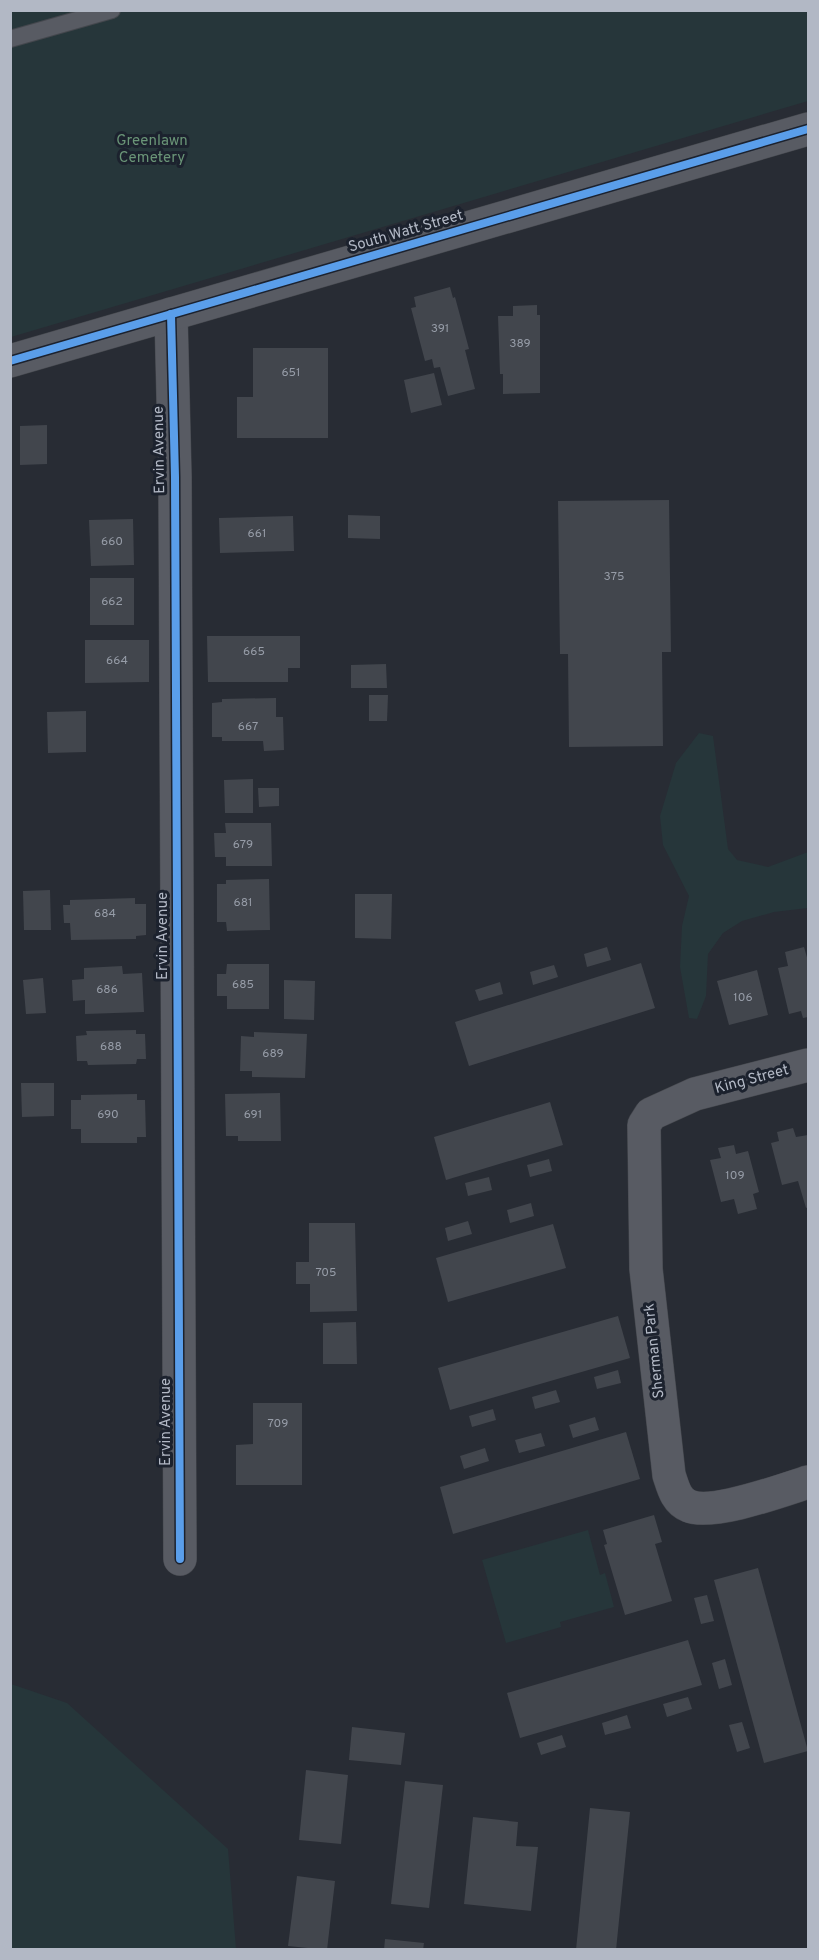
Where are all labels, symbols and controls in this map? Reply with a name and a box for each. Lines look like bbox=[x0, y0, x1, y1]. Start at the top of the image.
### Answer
park label: Greenlawn Cemetery bbox=[116, 132, 188, 168]
street label: South Watt Street bbox=[346, 207, 466, 257]
house number: 391 bbox=[431, 321, 449, 337]
house number: 389 bbox=[509, 336, 531, 352]
house number: 651 bbox=[281, 365, 301, 381]
street label: Ervin Avenue bbox=[150, 406, 170, 494]
house number: 661 bbox=[248, 526, 266, 542]
house number: 660 bbox=[101, 534, 123, 550]
house number: 375 bbox=[604, 569, 624, 585]
house number: 662 bbox=[101, 594, 123, 610]
house number: 665 bbox=[243, 644, 265, 660]
house number: 664 bbox=[106, 653, 128, 669]
house number: 667 bbox=[238, 719, 258, 735]
house number: 679 bbox=[233, 837, 253, 853]
street label: Ervin Avenue bbox=[154, 892, 173, 980]
house number: 681 bbox=[234, 895, 252, 911]
house number: 684 bbox=[94, 906, 116, 922]
house number: 685 bbox=[232, 977, 254, 993]
house number: 686 bbox=[96, 982, 118, 998]
house number: 106 bbox=[733, 990, 753, 1006]
house number: 688 bbox=[100, 1039, 122, 1055]
house number: 689 bbox=[262, 1046, 284, 1062]
street label: King Street bbox=[713, 1061, 791, 1099]
house number: 690 bbox=[97, 1107, 119, 1123]
house number: 691 bbox=[244, 1107, 262, 1123]
house number: 109 bbox=[725, 1168, 745, 1184]
house number: 705 bbox=[315, 1265, 337, 1281]
street label: Sherman Park bbox=[641, 1303, 669, 1399]
street label: Ervin Avenue bbox=[157, 1378, 176, 1466]
house number: 709 bbox=[268, 1416, 288, 1432]

